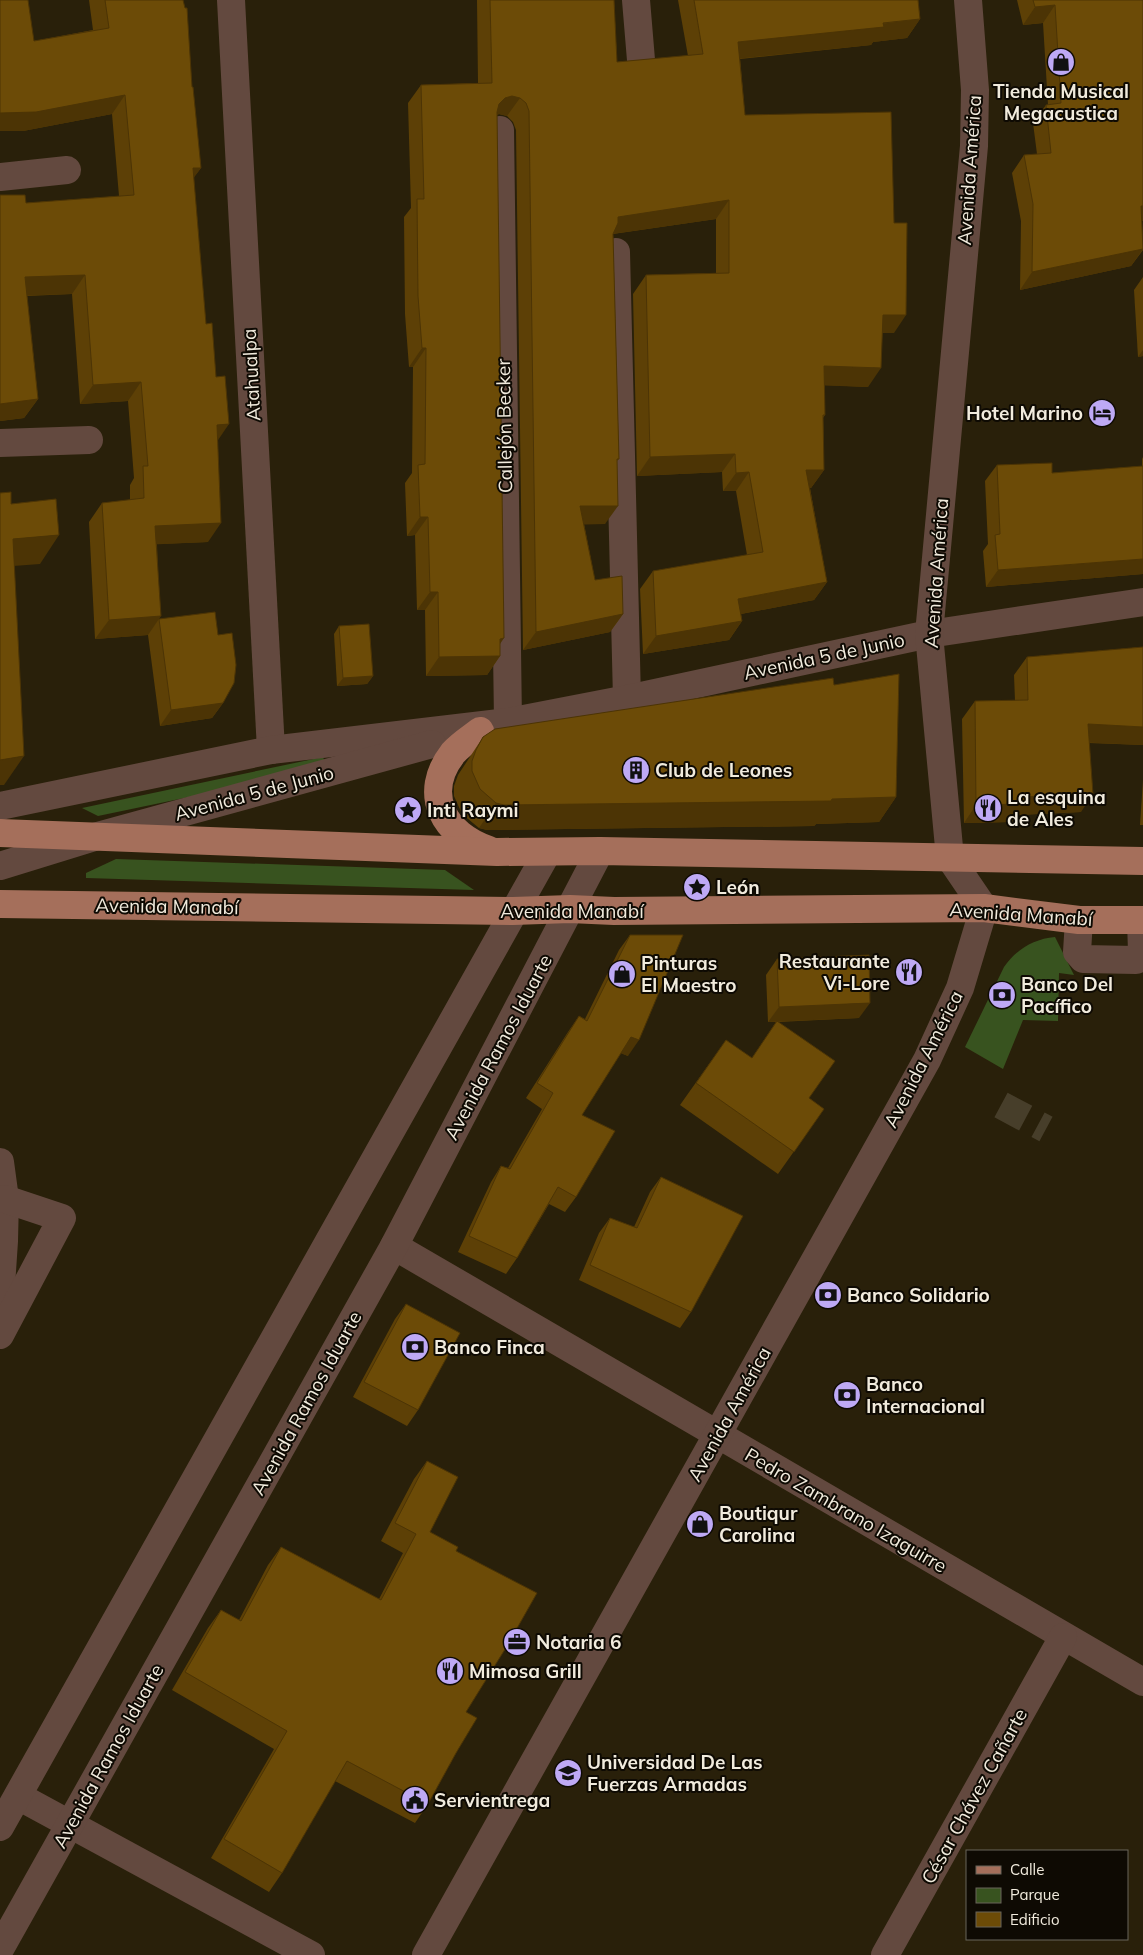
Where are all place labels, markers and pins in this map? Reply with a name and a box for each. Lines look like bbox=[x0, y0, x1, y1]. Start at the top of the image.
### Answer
shop icon: Tienda Musical Megacustica bbox=[1046, 47, 1076, 77]
place label: Tienda Musical Megacustica bbox=[993, 79, 1129, 125]
hotel icon: Hotel Marino bbox=[1087, 398, 1117, 428]
place label: Hotel Marino bbox=[966, 401, 1083, 425]
building icon: Club de Leones bbox=[621, 755, 651, 785]
place label: Club de Leones bbox=[655, 758, 792, 782]
place label: La esquina de Ales bbox=[1007, 785, 1106, 831]
restaurant icon: La esquina de Ales bbox=[973, 793, 1003, 823]
place icon: Inti Raymi bbox=[393, 795, 423, 825]
place label: Inti Raymi bbox=[427, 798, 519, 822]
place icon: León bbox=[682, 872, 712, 902]
place label: León bbox=[716, 875, 760, 899]
place label: Restaurante Vi-Lore bbox=[779, 949, 890, 995]
place label: Pinturas El Maestro bbox=[641, 951, 736, 997]
restaurant icon: Restaurante Vi-Lore bbox=[894, 957, 924, 987]
shop icon: Pinturas El Maestro bbox=[607, 959, 637, 989]
place label: Banco Del Pacífico bbox=[1021, 972, 1113, 1018]
bank icon: Banco Del Pacífico bbox=[987, 980, 1017, 1010]
bank icon: Banco Solidario bbox=[813, 1280, 843, 1310]
place label: Banco Solidario bbox=[847, 1283, 990, 1307]
bank icon: Banco Finca bbox=[400, 1332, 430, 1362]
place label: Banco Finca bbox=[434, 1335, 545, 1359]
place label: Banco Internacional bbox=[866, 1372, 985, 1418]
bank icon: Banco Internacional bbox=[832, 1380, 862, 1410]
place label: Boutiqur Carolina bbox=[719, 1501, 798, 1547]
shop icon: Boutiqur Carolina bbox=[685, 1509, 715, 1539]
office icon: Notaria 6 bbox=[502, 1627, 532, 1657]
place label: Notaria 6 bbox=[536, 1630, 621, 1654]
restaurant icon: Mimosa Grill bbox=[435, 1656, 465, 1686]
place label: Mimosa Grill bbox=[469, 1659, 582, 1683]
place label: Universidad De Las Fuerzas Armadas bbox=[587, 1750, 762, 1796]
school or university icon: Universidad De Las Fuerzas Armadas bbox=[553, 1758, 583, 1788]
public building icon: Servientrega bbox=[400, 1785, 430, 1815]
place label: Servientrega bbox=[434, 1788, 550, 1812]

